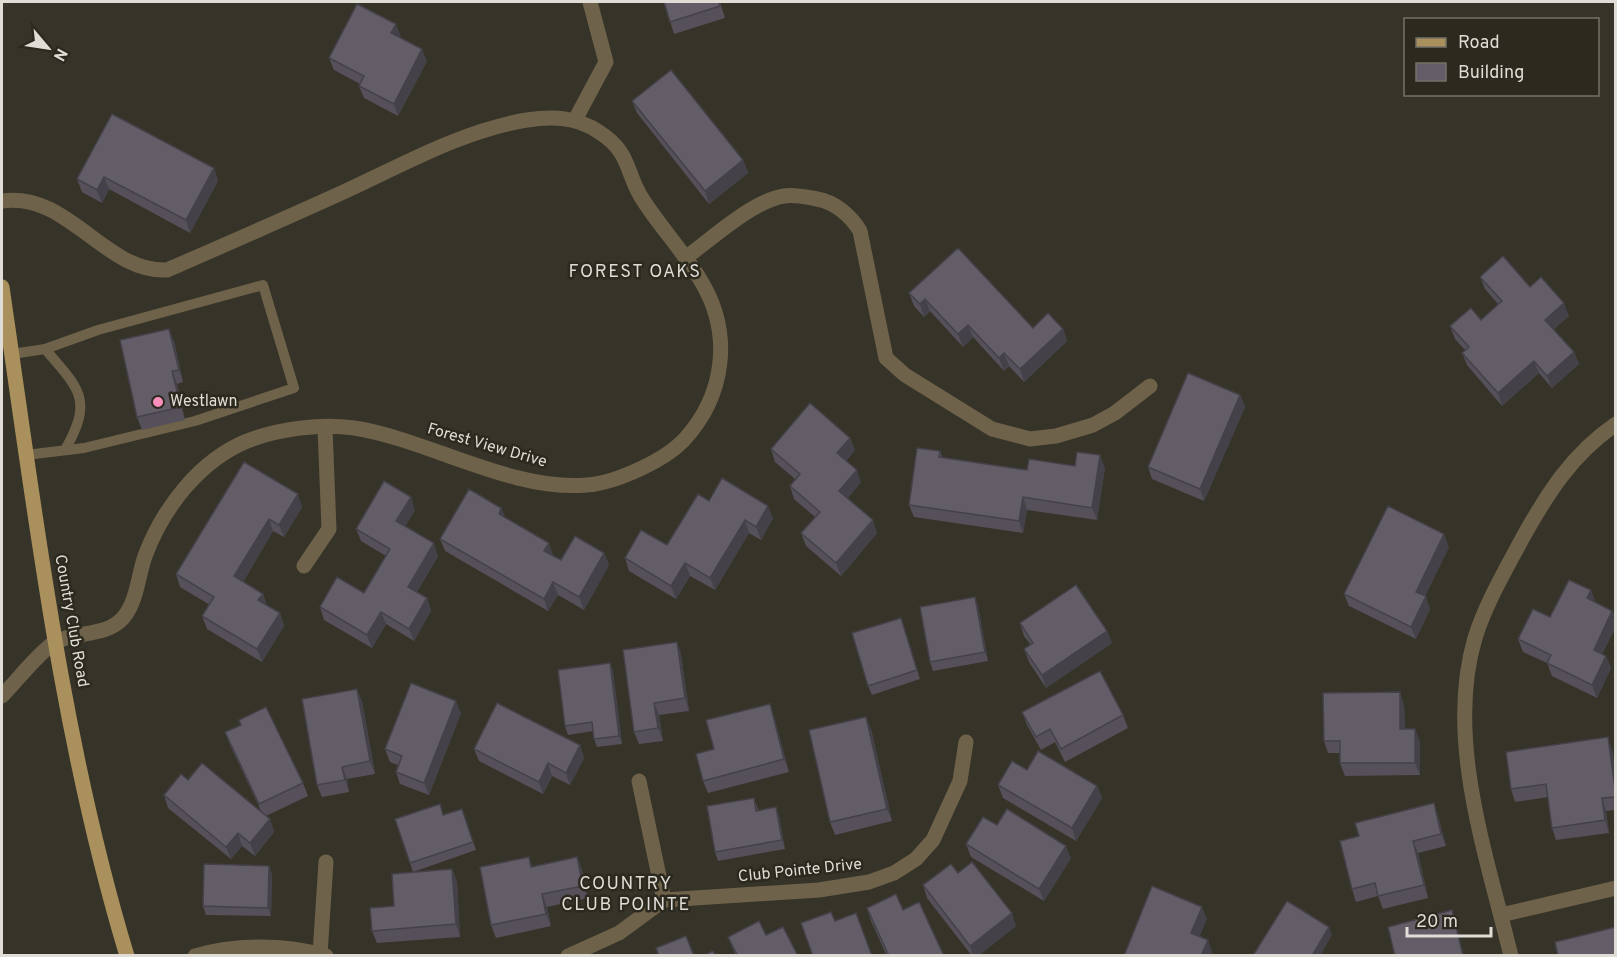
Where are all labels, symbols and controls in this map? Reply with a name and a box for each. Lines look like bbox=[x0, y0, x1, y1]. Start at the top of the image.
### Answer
north arrow bbox=[18, 18, 78, 78]
legend bbox=[1404, 18, 1599, 96]
text: Road bbox=[1458, 32, 1500, 55]
text: N bbox=[48, 44, 71, 64]
text: Building bbox=[1458, 62, 1524, 85]
district label: FOREST OAKS bbox=[569, 261, 702, 284]
place label: Westlawn bbox=[170, 392, 238, 412]
marker: Westlawn bbox=[151, 395, 165, 409]
street label: Forest View Drive bbox=[425, 419, 549, 473]
street label: Country Club Road bbox=[49, 553, 93, 689]
street label: Club Pointe Drive bbox=[737, 855, 863, 887]
district label: COUNTRY CLUB POINTE bbox=[561, 873, 691, 917]
scale bar bbox=[1407, 900, 1491, 938]
text: 20 m bbox=[1416, 911, 1458, 934]

